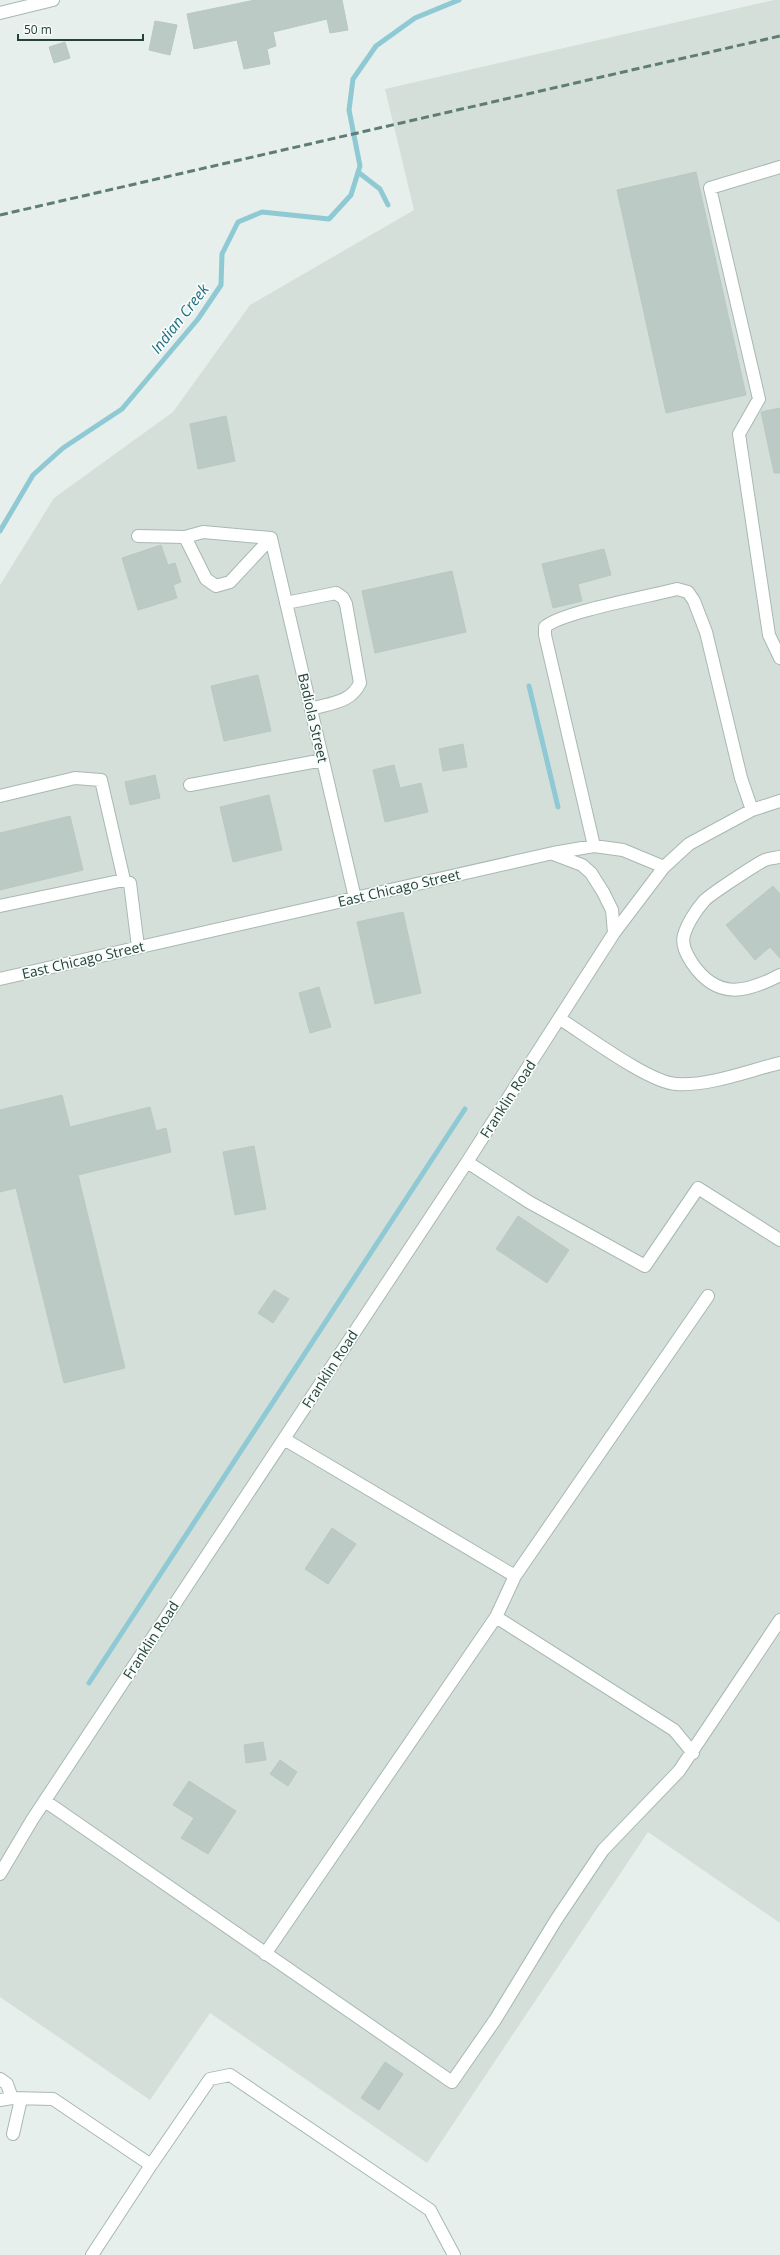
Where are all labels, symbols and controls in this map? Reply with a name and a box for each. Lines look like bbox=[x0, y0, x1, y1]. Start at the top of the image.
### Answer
scale bar bbox=[18, 16, 143, 42]
text: 50 m bbox=[24, 21, 52, 38]
water label: Indian Creek bbox=[146, 279, 213, 357]
street label: Badiola Street bbox=[294, 671, 333, 765]
street label: East Chicago Street bbox=[336, 864, 462, 911]
street label: East Chicago Street bbox=[20, 936, 146, 983]
street label: Franklin Road bbox=[475, 1056, 540, 1141]
street label: Franklin Road bbox=[297, 1326, 362, 1411]
street label: Franklin Road bbox=[118, 1597, 183, 1682]

